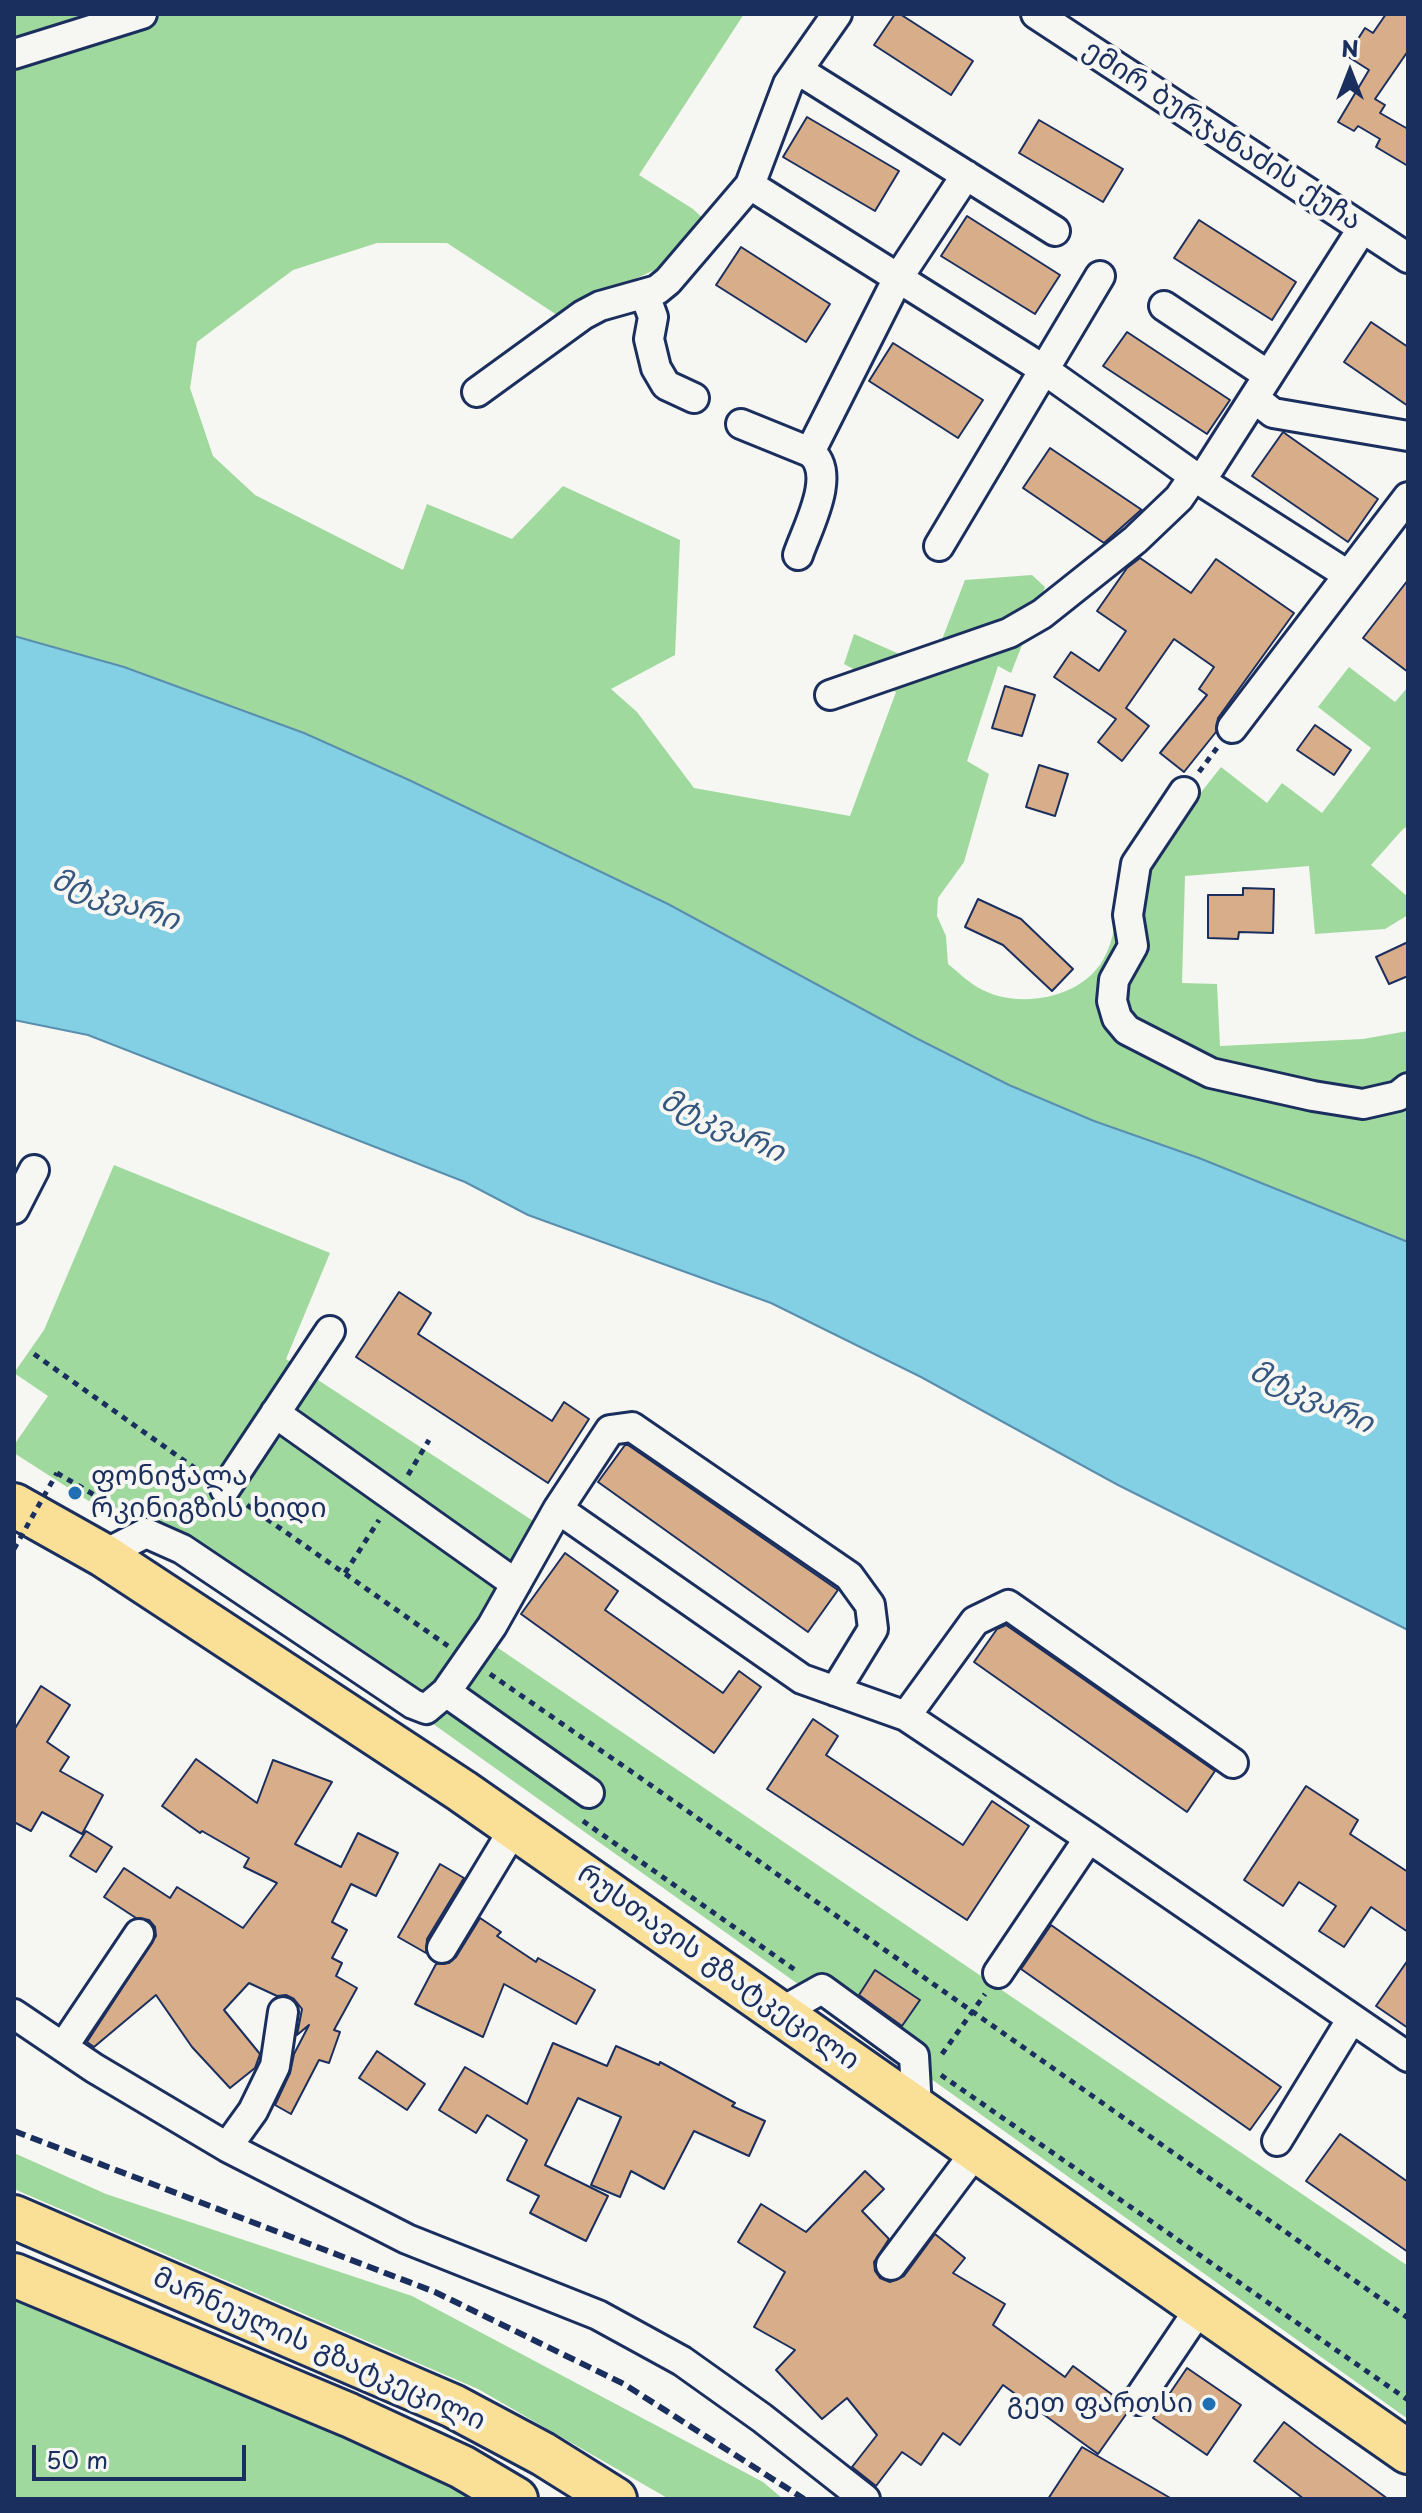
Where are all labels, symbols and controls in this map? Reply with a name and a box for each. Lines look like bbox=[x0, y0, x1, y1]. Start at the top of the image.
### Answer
text: N bbox=[1341, 31, 1359, 64]
north arrow bbox=[1310, 32, 1390, 112]
street label: ემირ ბურჯანაძის ქუჩა bbox=[1077, 33, 1367, 239]
water label: მტკვარი bbox=[47, 862, 183, 940]
water label: მტკვარი bbox=[654, 1083, 790, 1171]
water label: მტკვარი bbox=[1243, 1354, 1379, 1442]
place label: ფონიჭალა რკინიგზის ხიდი bbox=[91, 1460, 327, 1526]
marker: ფონიჭალა რკინიგზის ხიდი bbox=[66, 1484, 84, 1502]
street label: რუსთავის გზატკეცილი bbox=[571, 1858, 865, 2078]
street label: მარნეულის გზატკეცილი bbox=[148, 2261, 490, 2439]
place label: გეთ ფართსი bbox=[1007, 2387, 1193, 2421]
marker: გეთ ფართსი bbox=[1200, 2395, 1218, 2413]
scale bar bbox=[36, 2429, 250, 2479]
text: 50 m bbox=[46, 2441, 108, 2477]

